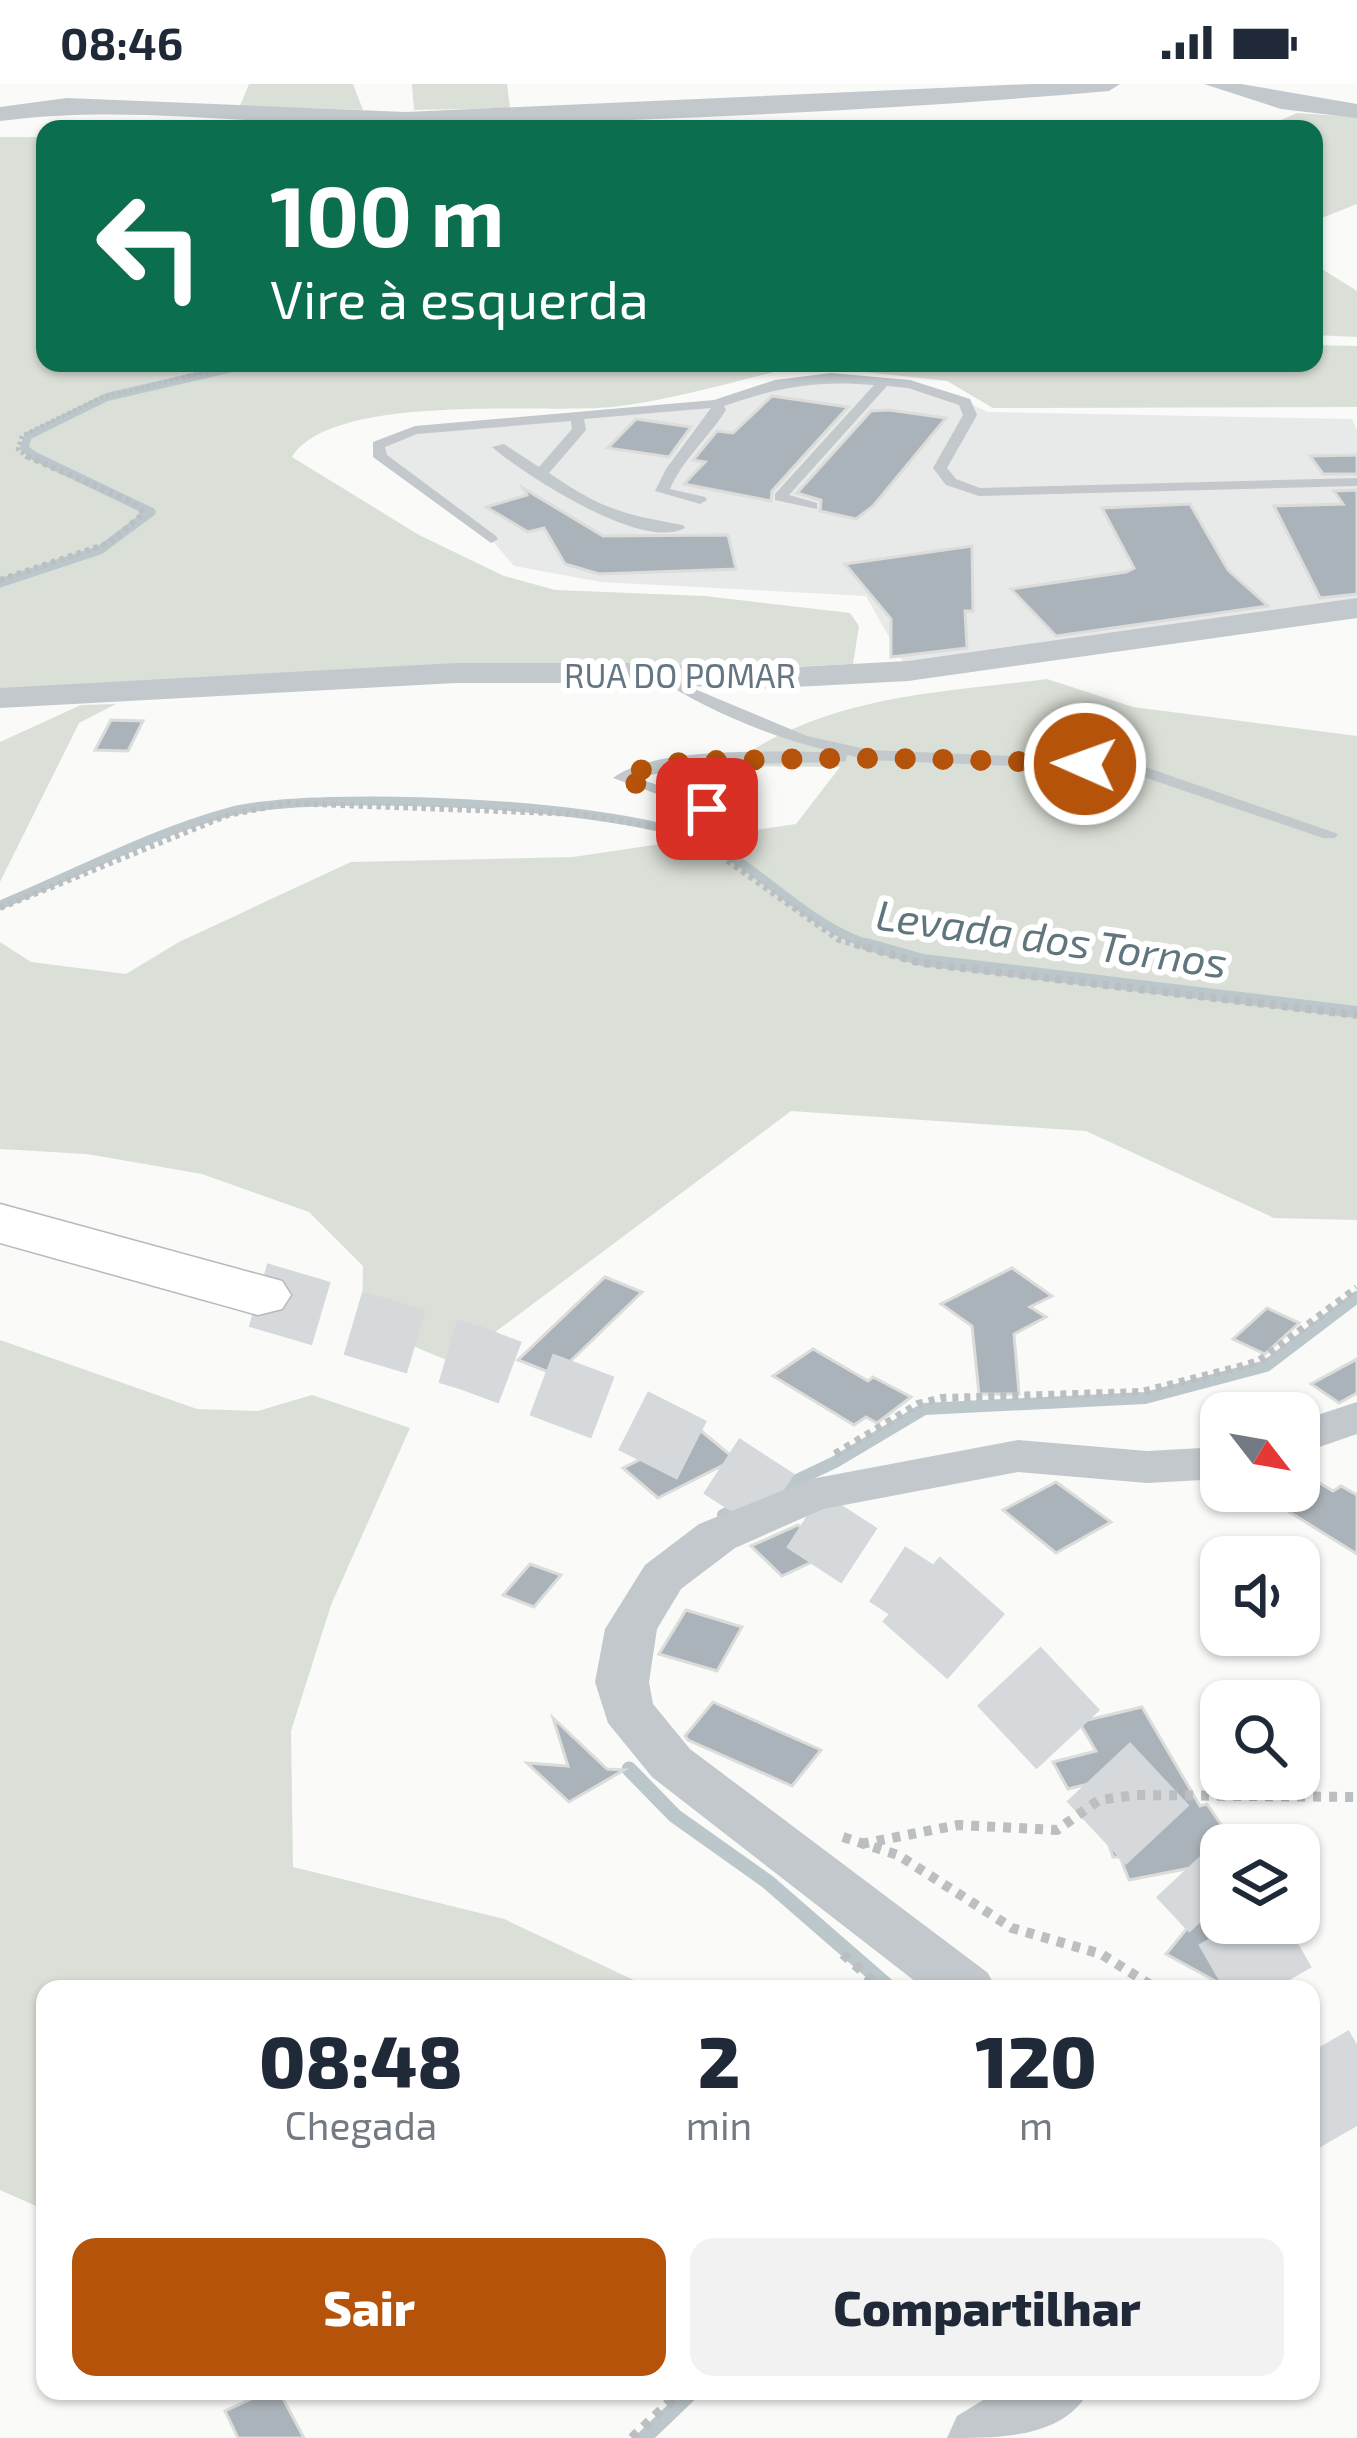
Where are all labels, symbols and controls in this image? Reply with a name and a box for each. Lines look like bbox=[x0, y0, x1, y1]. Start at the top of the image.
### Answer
text: 08:46 bbox=[60, 15, 183, 69]
text: 100 m bbox=[270, 163, 504, 264]
icon: left bbox=[72, 168, 228, 324]
text: Vire à esquerda bbox=[270, 265, 649, 330]
street label: RUA DO POMAR bbox=[564, 655, 796, 695]
position arrow bbox=[1022, 701, 1148, 827]
pin bbox=[656, 758, 758, 860]
icon: arrive bbox=[674, 776, 740, 842]
water label: Levada dos Tornos bbox=[873, 888, 1231, 986]
north arrow bbox=[1200, 1392, 1320, 1512]
map controls bbox=[1200, 1392, 1320, 1944]
button: sound bbox=[1200, 1536, 1320, 1656]
button: search bbox=[1200, 1680, 1320, 1800]
button: layers bbox=[1200, 1824, 1320, 1944]
text: 08:48 bbox=[259, 2016, 463, 2102]
text: 2 bbox=[698, 2016, 740, 2102]
text: 120 bbox=[975, 2016, 1097, 2102]
text: Chegada bbox=[285, 2101, 437, 2148]
text: min bbox=[686, 2101, 752, 2148]
text: m bbox=[1019, 2101, 1053, 2148]
button: Sair bbox=[72, 2238, 666, 2376]
button: Compartilhar bbox=[690, 2238, 1284, 2376]

